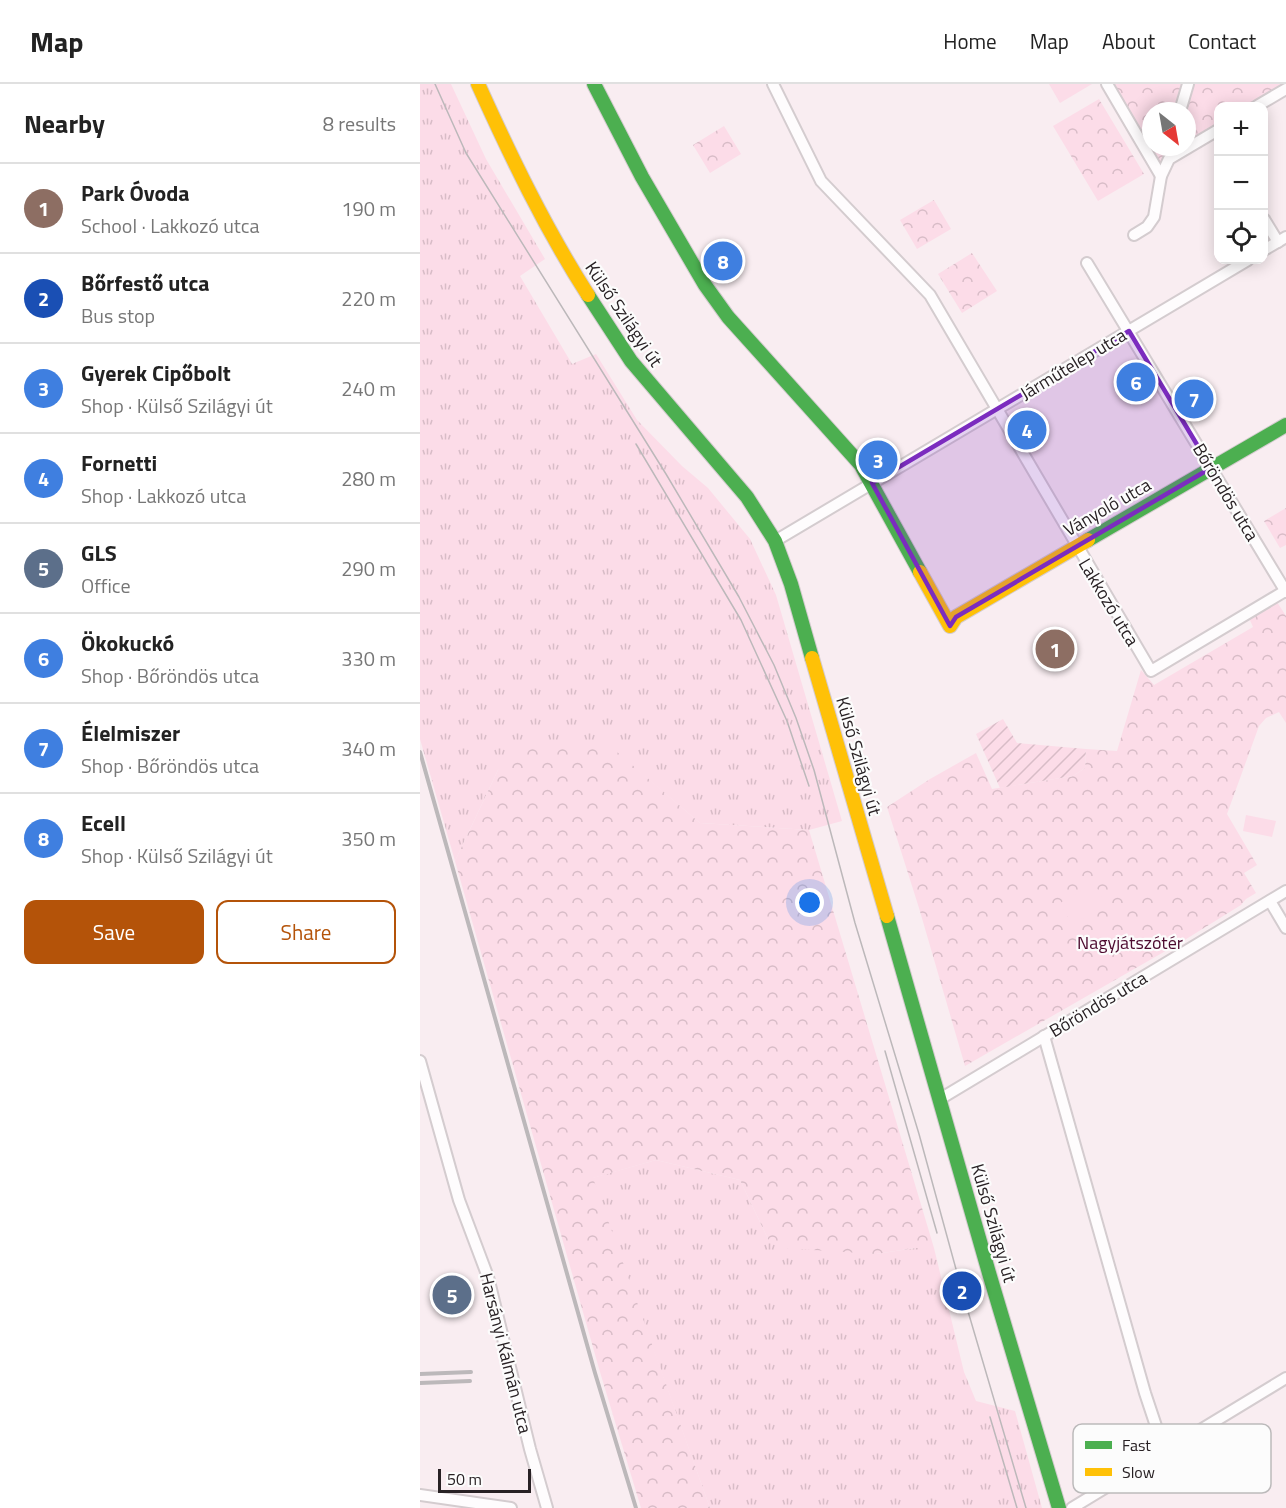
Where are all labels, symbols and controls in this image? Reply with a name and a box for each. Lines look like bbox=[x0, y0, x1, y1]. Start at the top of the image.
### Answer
text: Map bbox=[30, 20, 84, 63]
text: Home bbox=[943, 25, 997, 57]
text: Map bbox=[1030, 25, 1069, 57]
text: About bbox=[1102, 25, 1155, 57]
text: Contact bbox=[1188, 25, 1256, 57]
north arrow bbox=[1142, 102, 1196, 156]
map controls bbox=[1214, 102, 1268, 264]
button: + bbox=[1214, 102, 1268, 156]
text: Nearby bbox=[24, 104, 105, 143]
text: 8 results bbox=[323, 108, 396, 139]
button: − bbox=[1214, 156, 1268, 210]
text: Park Óvoda bbox=[81, 176, 190, 210]
text: 1 bbox=[38, 193, 49, 224]
text: 190 m bbox=[341, 193, 396, 224]
text: School · Lakkozó utca bbox=[81, 210, 260, 241]
button: locate bbox=[1214, 210, 1268, 264]
pin: 8 bbox=[704, 238, 742, 284]
street label: Külső Szilágyi út bbox=[579, 256, 670, 373]
text: Bőrfestő utca bbox=[81, 266, 209, 300]
text: 2 bbox=[38, 283, 49, 314]
text: 220 m bbox=[341, 283, 396, 314]
text: Bus stop bbox=[81, 300, 155, 331]
street label: Járműtelep utca bbox=[1015, 322, 1131, 406]
text: Gyerek Cipőbolt bbox=[81, 356, 231, 390]
pin: 6 bbox=[1116, 360, 1156, 404]
text: 3 bbox=[38, 373, 49, 404]
text: 240 m bbox=[341, 373, 396, 404]
pin: 7 bbox=[1174, 376, 1214, 422]
text: Shop · Külső Szilágyi út bbox=[81, 390, 273, 421]
pin: 4 bbox=[1008, 408, 1046, 452]
pin: 3 bbox=[858, 438, 898, 482]
street label: Bőröndös utca bbox=[1186, 438, 1266, 546]
text: Fornetti bbox=[81, 446, 157, 480]
text: 4 bbox=[38, 463, 49, 494]
text: 280 m bbox=[341, 463, 396, 494]
street label: Ványoló utca bbox=[1058, 471, 1156, 543]
text: Shop · Lakkozó utca bbox=[81, 480, 246, 511]
text: GLS bbox=[81, 536, 117, 570]
text: 5 bbox=[38, 553, 49, 584]
text: 290 m bbox=[341, 553, 396, 584]
street label: Lakkozó utca bbox=[1072, 553, 1146, 651]
text: Office bbox=[81, 570, 131, 601]
text: Ökokuckó bbox=[81, 626, 174, 660]
pin: 1 bbox=[1036, 626, 1074, 672]
text: 6 bbox=[38, 643, 49, 674]
text: 330 m bbox=[341, 643, 396, 674]
text: Shop · Bőröndös utca bbox=[81, 660, 259, 691]
street label: Külső Szilágyi út bbox=[829, 693, 889, 819]
text: Élelmiszer bbox=[81, 716, 180, 750]
text: 7 bbox=[38, 733, 49, 764]
text: 340 m bbox=[341, 733, 396, 764]
text: Shop · Bőröndös utca bbox=[81, 750, 259, 781]
text: Ecell bbox=[81, 806, 126, 840]
text: 8 bbox=[38, 823, 49, 854]
text: 350 m bbox=[341, 823, 396, 854]
text: Shop · Külső Szilágyi út bbox=[81, 840, 273, 871]
your location bbox=[795, 888, 824, 917]
button: Save bbox=[24, 900, 204, 964]
button: Share bbox=[216, 900, 396, 964]
park label: Nagyjátszótér bbox=[1077, 929, 1183, 956]
street label: Bőröndös utca bbox=[1044, 964, 1152, 1044]
street label: Külső Szilágyi út bbox=[964, 1160, 1024, 1286]
pin: 2 bbox=[942, 1268, 982, 1314]
street label: Harsányi Kálmán utca bbox=[473, 1270, 539, 1436]
pin: 5 bbox=[432, 1272, 471, 1318]
legend bbox=[1073, 1424, 1271, 1493]
text: Fast bbox=[1122, 1433, 1151, 1457]
text: Slow bbox=[1122, 1460, 1155, 1484]
scale bar bbox=[438, 1466, 531, 1494]
text: 50 m bbox=[447, 1467, 482, 1491]

